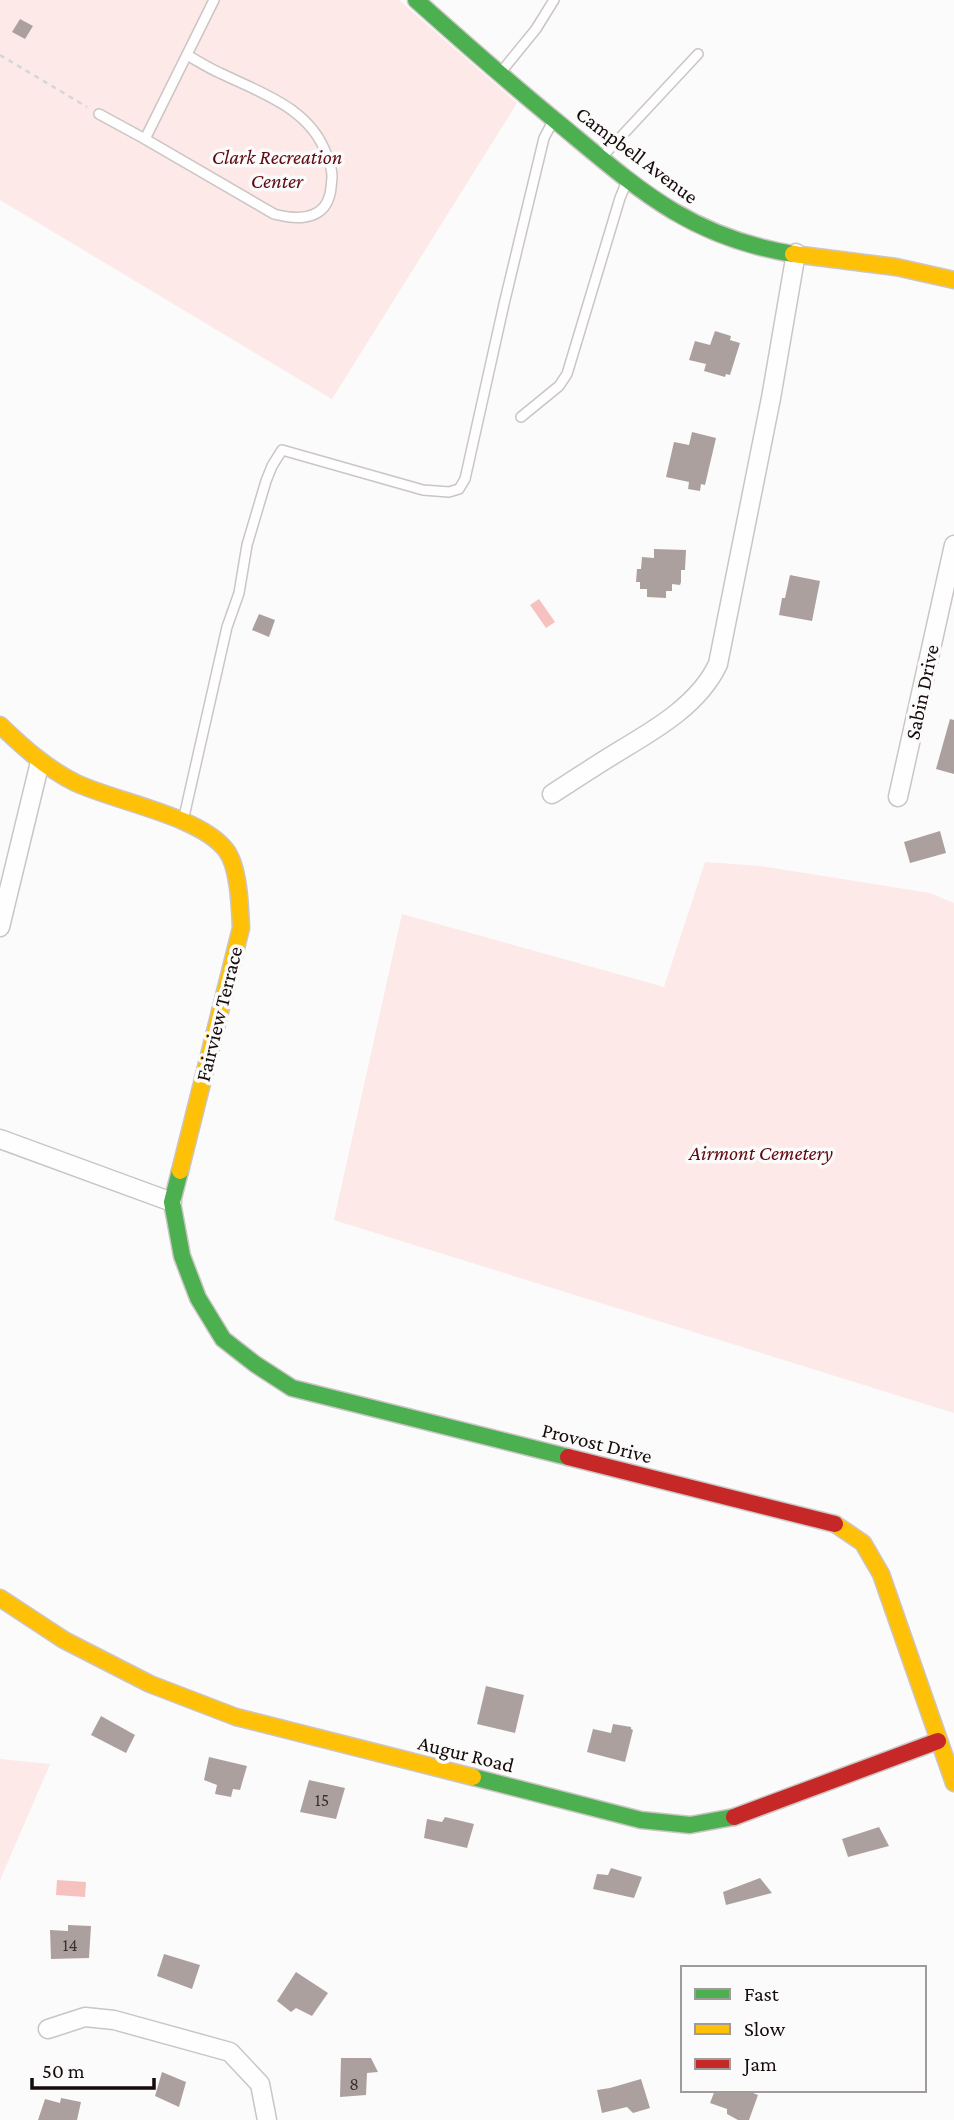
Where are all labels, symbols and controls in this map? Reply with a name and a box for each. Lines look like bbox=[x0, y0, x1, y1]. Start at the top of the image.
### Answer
street label: Campbell Avenue bbox=[571, 101, 703, 209]
park label: Clark Recreation Center bbox=[212, 145, 342, 193]
street label: Sabin Drive bbox=[900, 642, 944, 742]
street label: Fairview Terrace bbox=[191, 944, 247, 1084]
park label: Airmont Cemetery bbox=[688, 1141, 833, 1165]
street label: Provost Drive bbox=[539, 1418, 655, 1468]
street label: Augur Road bbox=[415, 1730, 517, 1778]
house number: 15 bbox=[315, 1790, 329, 1810]
house number: 14 bbox=[62, 1935, 78, 1955]
legend bbox=[681, 1966, 926, 2092]
text: Fast bbox=[744, 1982, 780, 2006]
text: Slow bbox=[744, 2017, 786, 2041]
scale bar bbox=[32, 2046, 154, 2090]
text: Jam bbox=[742, 2052, 777, 2076]
text: 50 m bbox=[42, 2059, 85, 2083]
house number: 8 bbox=[349, 2074, 359, 2094]

